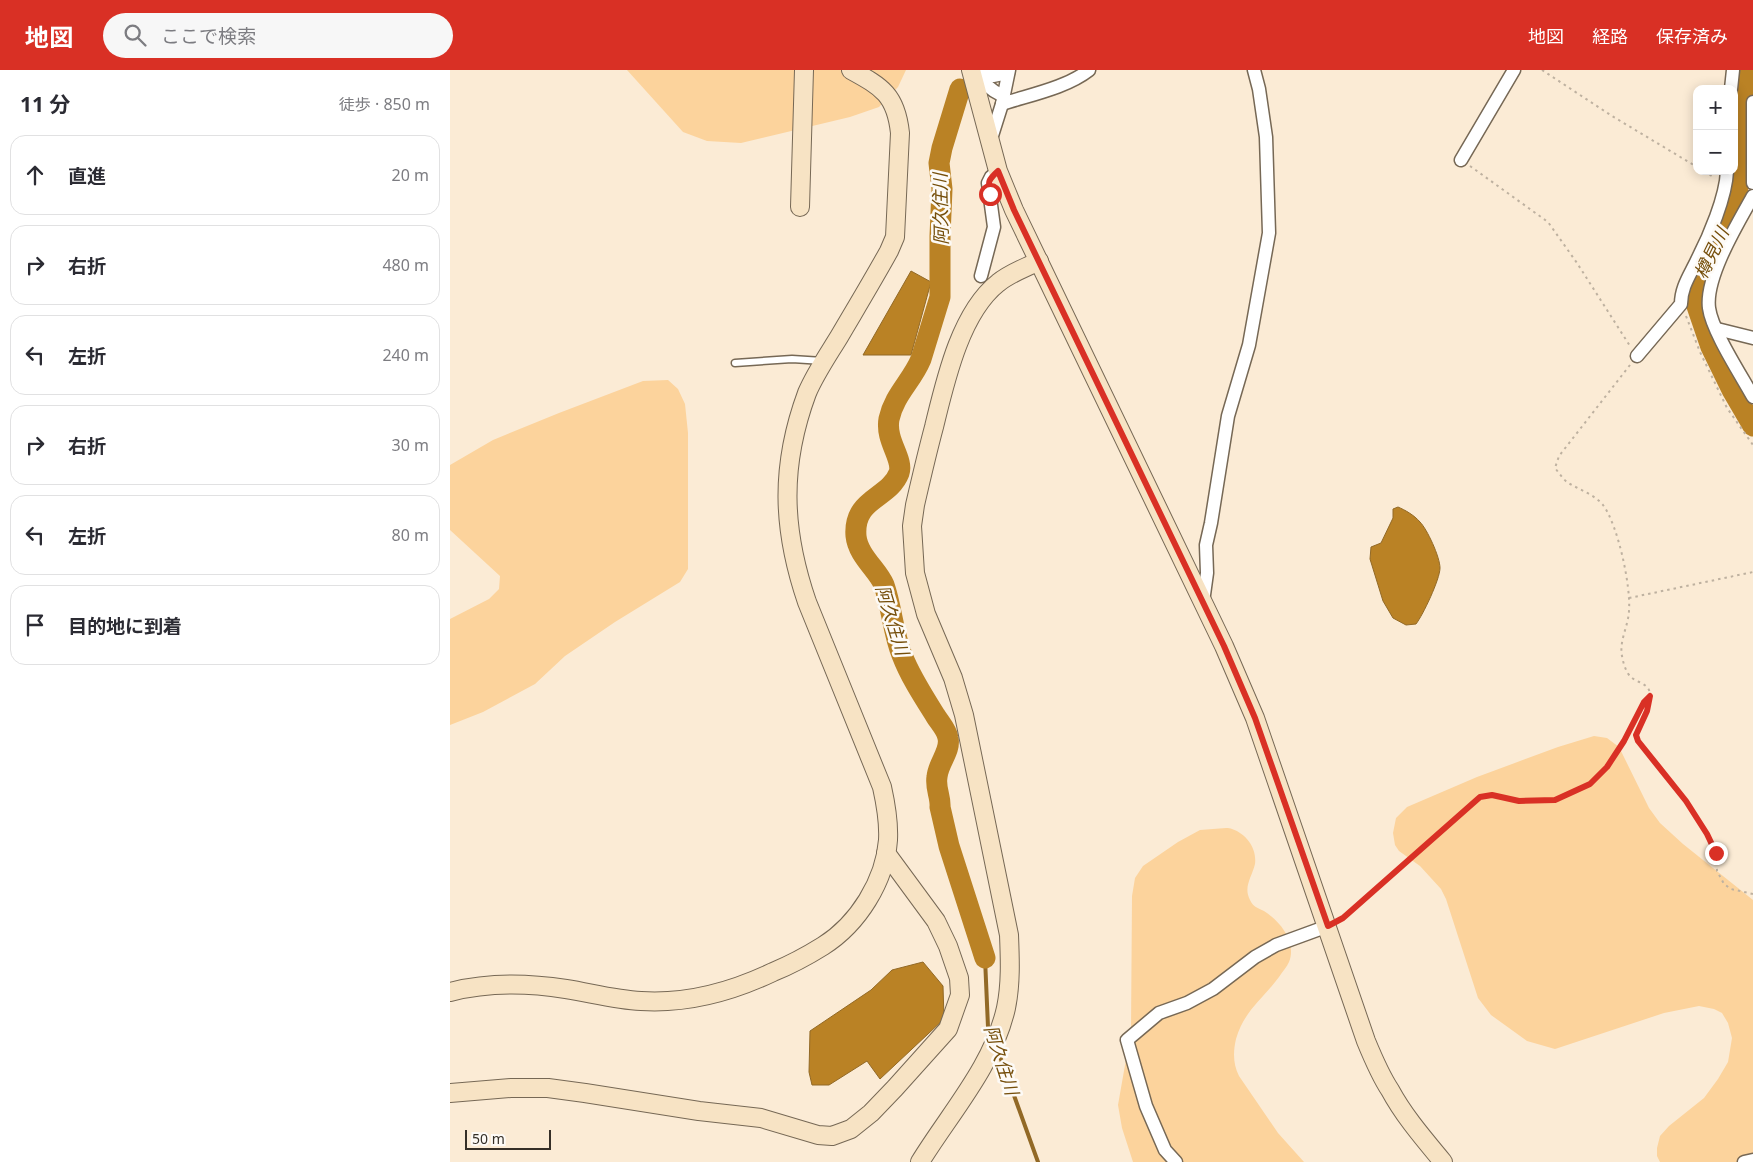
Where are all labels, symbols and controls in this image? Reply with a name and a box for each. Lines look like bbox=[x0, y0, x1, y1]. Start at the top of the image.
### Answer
search box bbox=[103, 13, 453, 58]
text: 地図 bbox=[25, 20, 73, 53]
icon: search bbox=[121, 21, 149, 49]
text: ここで検索 bbox=[161, 23, 256, 49]
text: 地図 bbox=[1528, 24, 1564, 48]
text: 経路 bbox=[1592, 24, 1628, 48]
text: 保存済み bbox=[1656, 24, 1728, 48]
map controls bbox=[1693, 85, 1738, 175]
button: + bbox=[1693, 85, 1738, 130]
text: 11 分 bbox=[20, 90, 70, 118]
text: 徒歩 · 850 m bbox=[339, 93, 430, 115]
button: − bbox=[1693, 130, 1738, 175]
icon: ahead bbox=[21, 161, 49, 189]
text: 直進 bbox=[68, 163, 106, 189]
text: 20 m bbox=[392, 164, 429, 186]
water label: 阿久住川 bbox=[927, 171, 953, 245]
route start bbox=[979, 183, 1002, 206]
water label: 樽見川 bbox=[1688, 222, 1734, 283]
icon: right bbox=[21, 251, 49, 279]
text: 右折 bbox=[68, 253, 106, 279]
text: 480 m bbox=[382, 254, 429, 276]
icon: left bbox=[21, 341, 49, 369]
text: 左折 bbox=[68, 343, 106, 369]
text: 240 m bbox=[382, 344, 429, 366]
icon: right bbox=[21, 431, 49, 459]
text: 右折 bbox=[68, 433, 106, 459]
text: 30 m bbox=[392, 434, 429, 456]
icon: left bbox=[21, 521, 49, 549]
text: 左折 bbox=[68, 523, 106, 549]
text: 80 m bbox=[392, 524, 429, 546]
water label: 阿久住川 bbox=[871, 582, 916, 660]
icon: arrive bbox=[21, 611, 49, 639]
text: 目的地に到着 bbox=[68, 613, 182, 639]
route end bbox=[1705, 842, 1728, 865]
water label: 阿久住川 bbox=[979, 1022, 1025, 1100]
scale bar bbox=[465, 1127, 551, 1150]
text: 50 m bbox=[472, 1129, 505, 1148]

